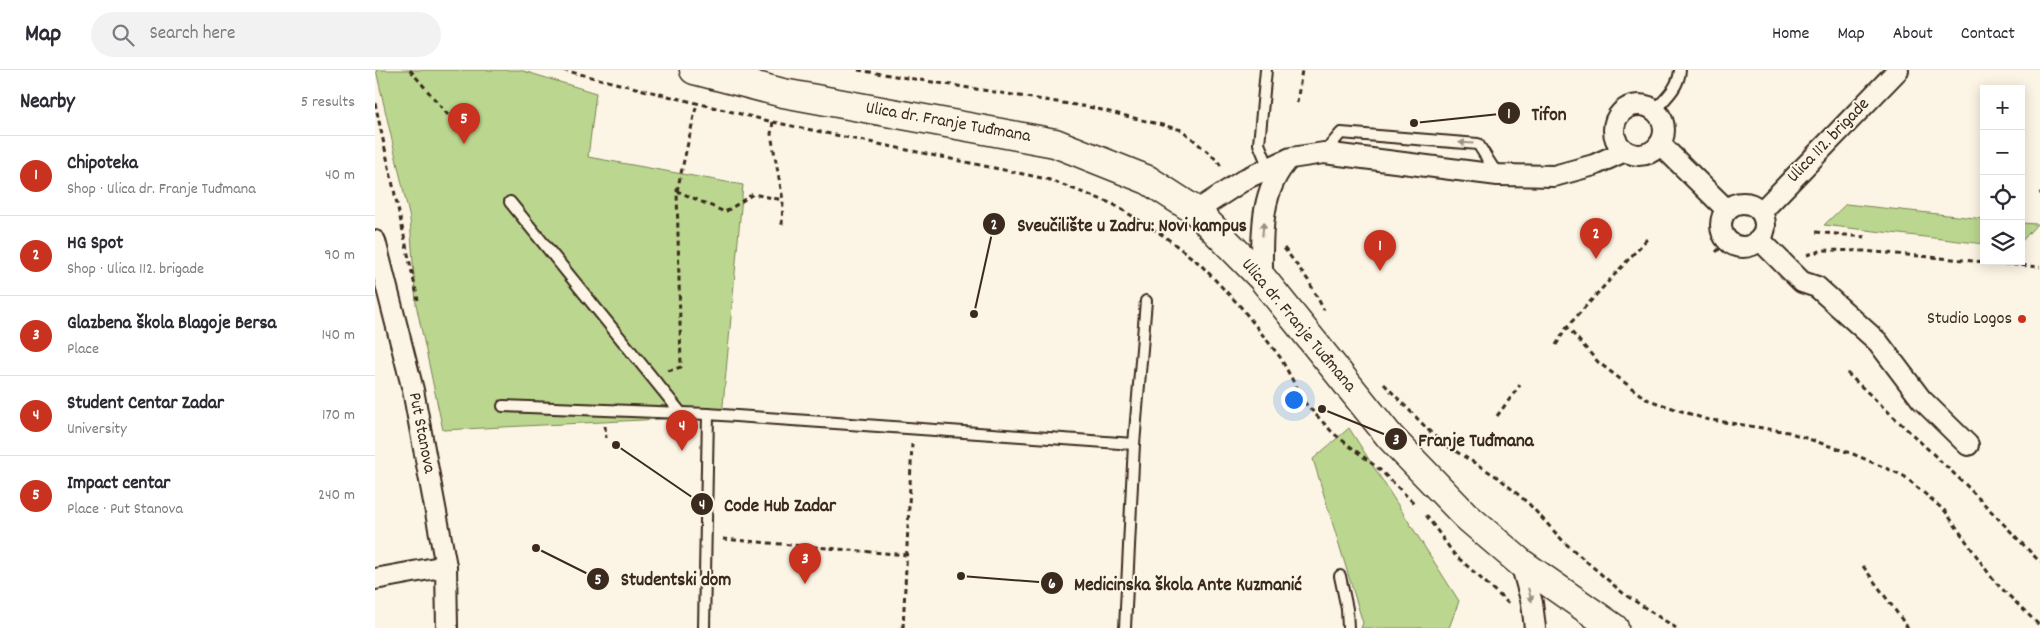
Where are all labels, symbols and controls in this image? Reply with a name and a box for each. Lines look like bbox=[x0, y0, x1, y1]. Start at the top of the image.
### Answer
search box bbox=[91, 12, 441, 57]
text: Map bbox=[25, 18, 61, 52]
icon: search bbox=[109, 21, 137, 49]
text: Search here bbox=[149, 21, 235, 48]
text: Home bbox=[1772, 22, 1809, 47]
text: Map bbox=[1837, 22, 1865, 47]
text: About bbox=[1893, 22, 1933, 47]
text: Contact bbox=[1961, 22, 2015, 47]
map controls bbox=[1980, 85, 2025, 265]
button: + bbox=[1980, 85, 2025, 130]
text: Nearby bbox=[20, 88, 75, 118]
text: 5 results bbox=[301, 91, 355, 114]
street label: Ulica 112. brigade bbox=[1782, 93, 1876, 189]
street label: Ulica dr. Franje Tuđmana bbox=[863, 96, 1033, 150]
callout: Tifon bbox=[1497, 96, 1577, 130]
pin: 5 bbox=[448, 103, 480, 144]
text: Tifon bbox=[1532, 103, 1567, 130]
text: 1 bbox=[1507, 104, 1511, 126]
button: − bbox=[1980, 130, 2025, 175]
one-way arrow bbox=[1458, 139, 1474, 147]
text: Chipoteka bbox=[67, 151, 138, 178]
text: 1 bbox=[34, 164, 38, 187]
text: 40 m bbox=[325, 164, 355, 187]
button: locate bbox=[1980, 175, 2025, 220]
text: Shop · Ulica dr. Franje Tuđmana bbox=[67, 178, 256, 201]
callout: Sveučilište u Zadru: Novi kampus bbox=[982, 207, 1257, 241]
text: Sveučilište u Zadru: Novi kampus bbox=[1017, 214, 1247, 241]
text: 2 bbox=[991, 215, 997, 237]
pin: 2 bbox=[1580, 218, 1612, 259]
button: layers bbox=[1980, 220, 2025, 265]
one-way arrow bbox=[1259, 221, 1267, 237]
pin: 1 bbox=[1364, 230, 1396, 271]
text: HG Spot bbox=[67, 231, 123, 258]
text: 2 bbox=[33, 244, 40, 267]
text: 90 m bbox=[324, 244, 355, 267]
street label: Ulica dr. Franje Tuđmana bbox=[1235, 254, 1362, 399]
text: Shop · Ulica 112. brigade bbox=[67, 258, 204, 281]
place label: Studio Logos bbox=[1927, 307, 2012, 332]
text: Glazbena škola Blagoje Bersa bbox=[67, 311, 276, 338]
marker: Studio Logos bbox=[2016, 313, 2028, 325]
text: 3 bbox=[32, 324, 40, 347]
text: 140 m bbox=[321, 324, 355, 347]
text: Place bbox=[67, 338, 99, 361]
your location bbox=[1281, 387, 1307, 413]
street label: Put Stanova bbox=[401, 390, 441, 476]
text: Student Centar Zadar bbox=[67, 391, 224, 418]
text: 4 bbox=[33, 404, 39, 427]
text: 170 m bbox=[322, 404, 355, 427]
pin: 4 bbox=[666, 410, 698, 451]
text: University bbox=[67, 418, 127, 441]
callout: Franje Tuđmana bbox=[1383, 422, 1543, 456]
text: Franje Tuđmana bbox=[1418, 429, 1535, 456]
text: 3 bbox=[1393, 430, 1400, 452]
text: Impact centar bbox=[67, 471, 170, 498]
text: 5 bbox=[32, 484, 40, 507]
text: 240 m bbox=[318, 484, 355, 507]
callout: Code Hub Zadar bbox=[689, 487, 846, 521]
text: Code Hub Zadar bbox=[724, 494, 837, 521]
text: 4 bbox=[699, 495, 705, 517]
text: Place · Put Stanova bbox=[67, 498, 183, 521]
pin: 3 bbox=[789, 543, 821, 584]
callout: Studentski dom bbox=[586, 562, 741, 596]
callout: Medicinska škola Ante Kuzmanić bbox=[1039, 566, 1312, 600]
text: Studentski dom bbox=[621, 568, 731, 595]
text: 5 bbox=[595, 570, 602, 592]
text: Medicinska škola Ante Kuzmanić bbox=[1074, 573, 1302, 600]
text: 6 bbox=[1048, 574, 1056, 596]
one-way arrow bbox=[1526, 587, 1534, 603]

